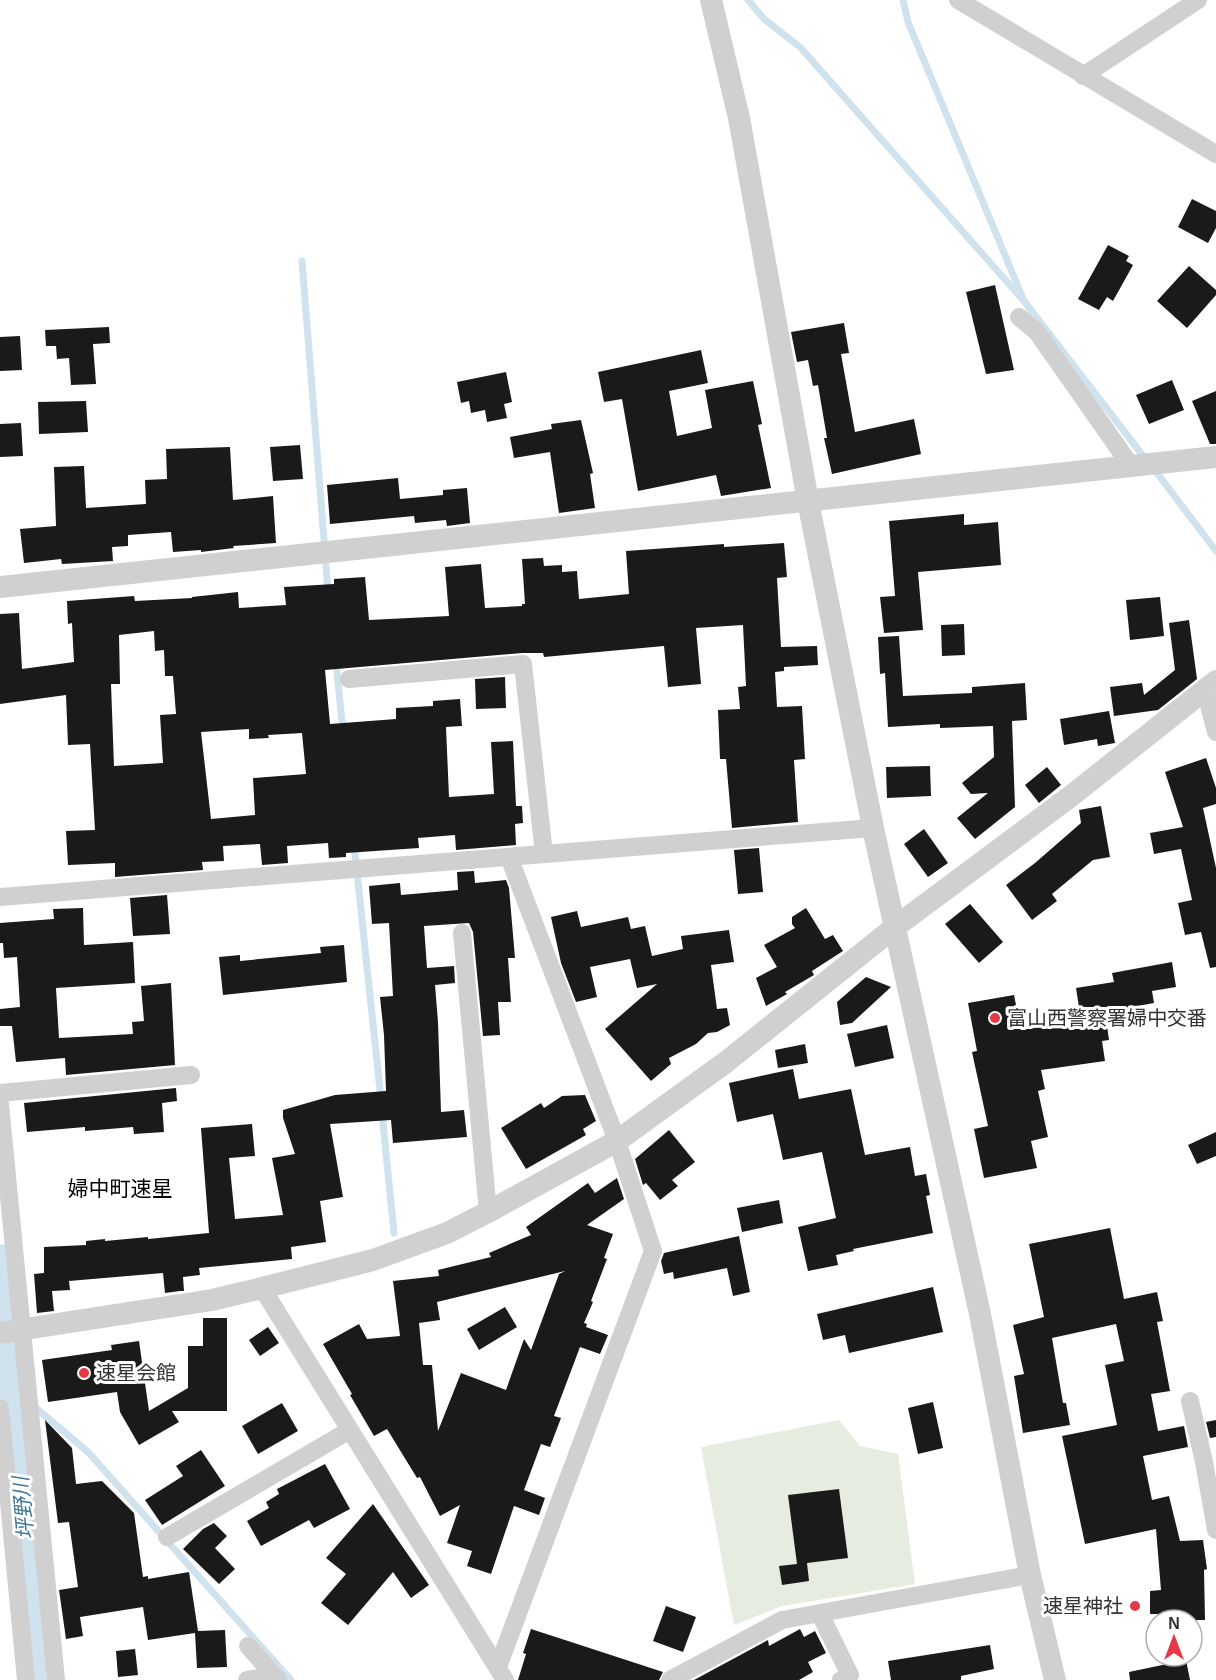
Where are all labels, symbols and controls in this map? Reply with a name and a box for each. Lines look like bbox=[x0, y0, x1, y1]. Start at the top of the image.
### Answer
place label: 富山西警察署婦中交番 bbox=[1007, 1007, 1207, 1029]
marker: 富山西警察署婦中交番 bbox=[988, 1011, 1002, 1025]
district label: 婦中町速星 bbox=[68, 1177, 173, 1200]
place label: 速星会館 bbox=[96, 1362, 176, 1384]
marker: 速星会館 bbox=[77, 1366, 91, 1380]
water label: 坪野川 bbox=[9, 1474, 37, 1540]
place label: 速星神社 bbox=[1043, 1595, 1123, 1617]
marker: 速星神社 bbox=[1128, 1599, 1142, 1613]
north arrow bbox=[1144, 1608, 1204, 1668]
text: N bbox=[1168, 1615, 1180, 1632]

